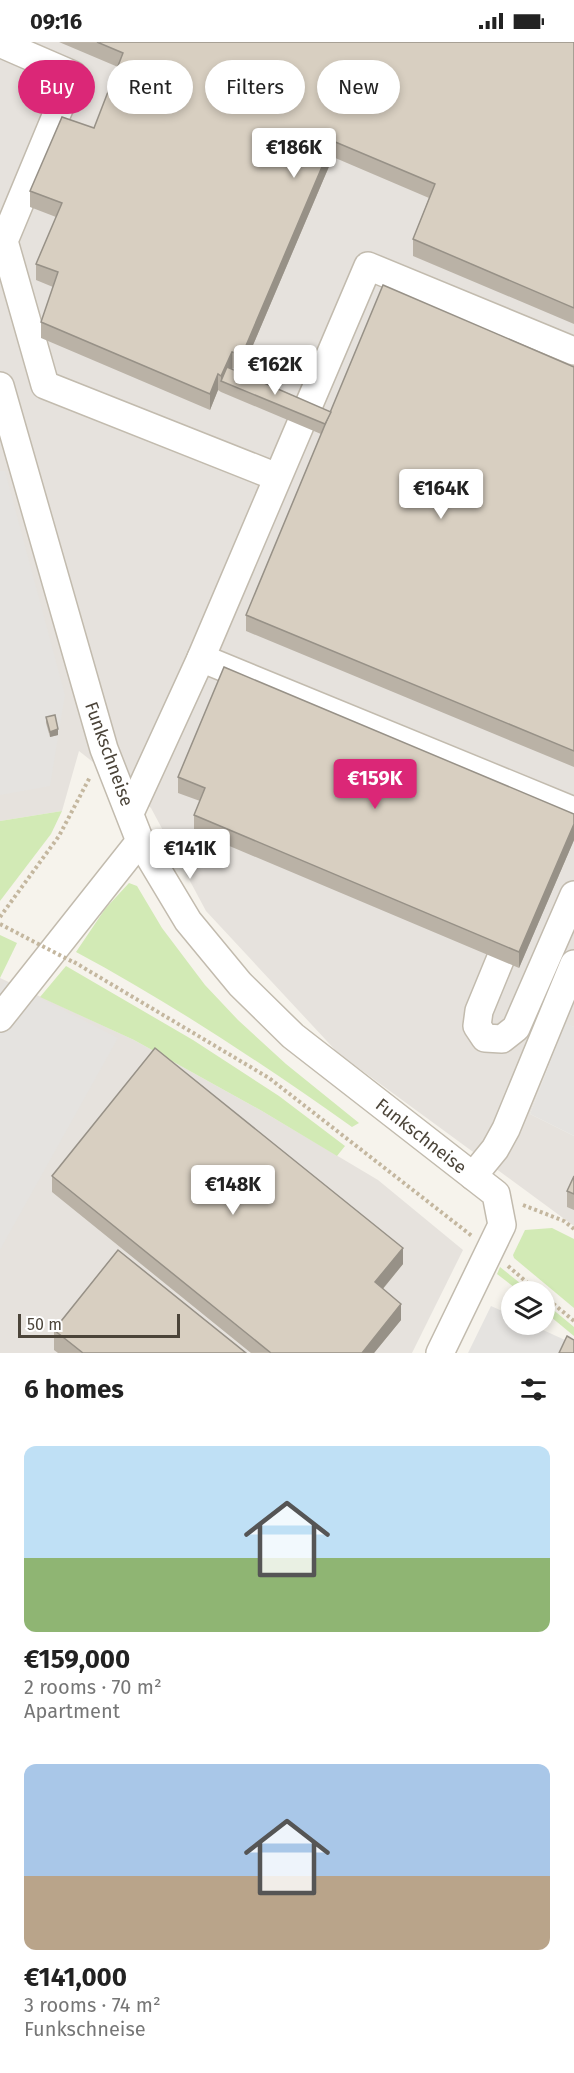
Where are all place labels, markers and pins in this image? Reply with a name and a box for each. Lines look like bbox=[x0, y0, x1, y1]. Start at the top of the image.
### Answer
pin: €186K bbox=[252, 128, 336, 179]
pin: €162K bbox=[233, 345, 317, 396]
pin: €164K bbox=[399, 469, 483, 520]
pin: €159K bbox=[333, 759, 417, 810]
pin: €141K bbox=[148, 829, 232, 880]
pin: €148K bbox=[191, 1165, 275, 1216]

